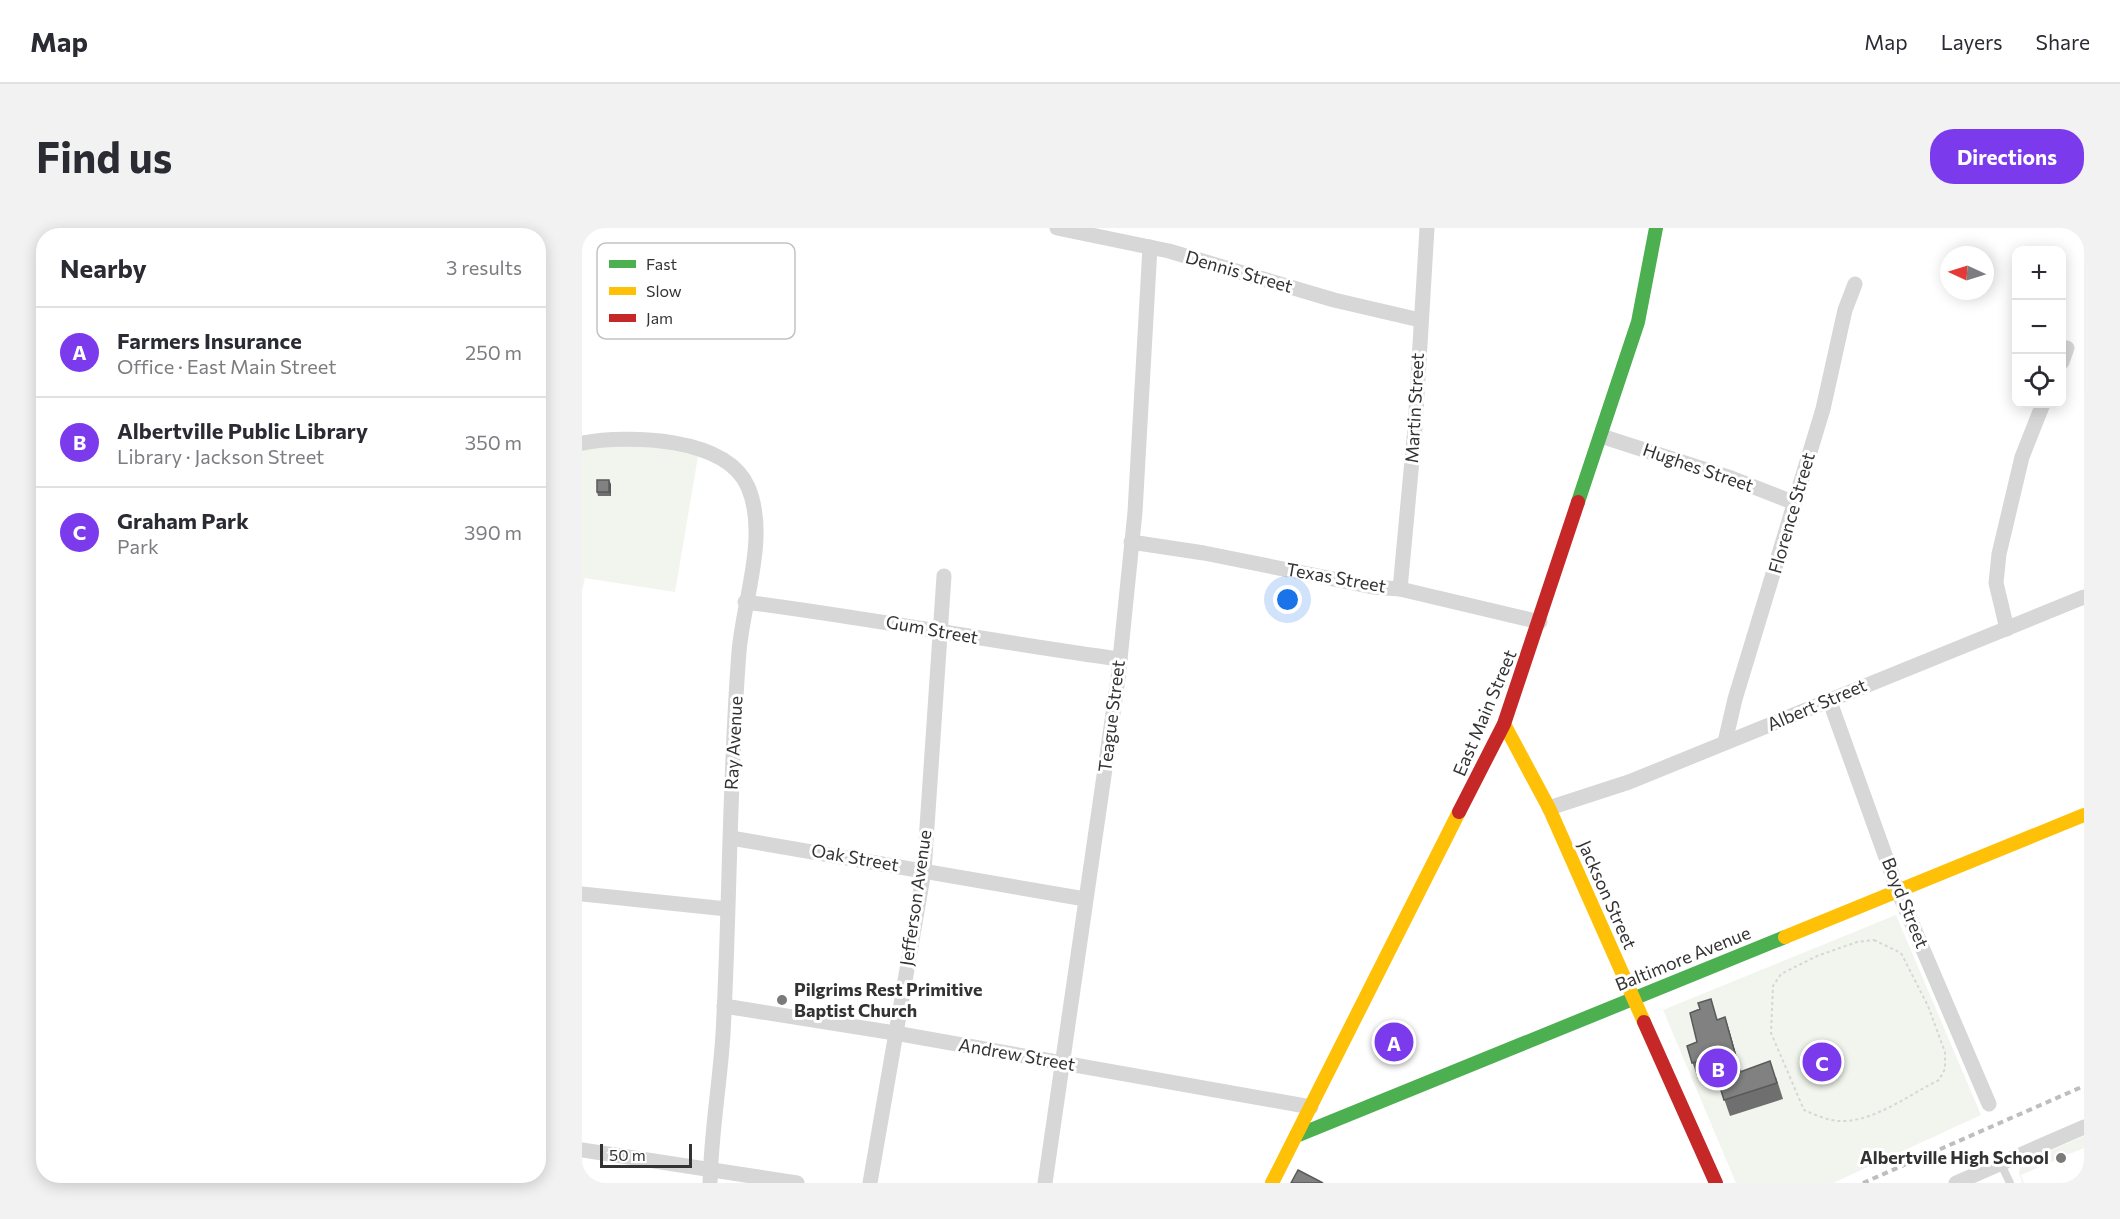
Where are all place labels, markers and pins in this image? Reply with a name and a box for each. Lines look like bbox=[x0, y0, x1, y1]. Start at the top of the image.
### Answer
place label: Pilgrims Rest Primitive Baptist Church bbox=[794, 978, 982, 1021]
marker: Pilgrims Rest Primitive Baptist Church bbox=[775, 993, 789, 1007]
pin: A bbox=[1374, 1020, 1414, 1064]
pin: C bbox=[1802, 1040, 1842, 1084]
pin: B bbox=[1698, 1046, 1738, 1090]
place label: Albertville High School bbox=[1860, 1146, 2049, 1168]
marker: Albertville High School bbox=[2054, 1151, 2068, 1165]

